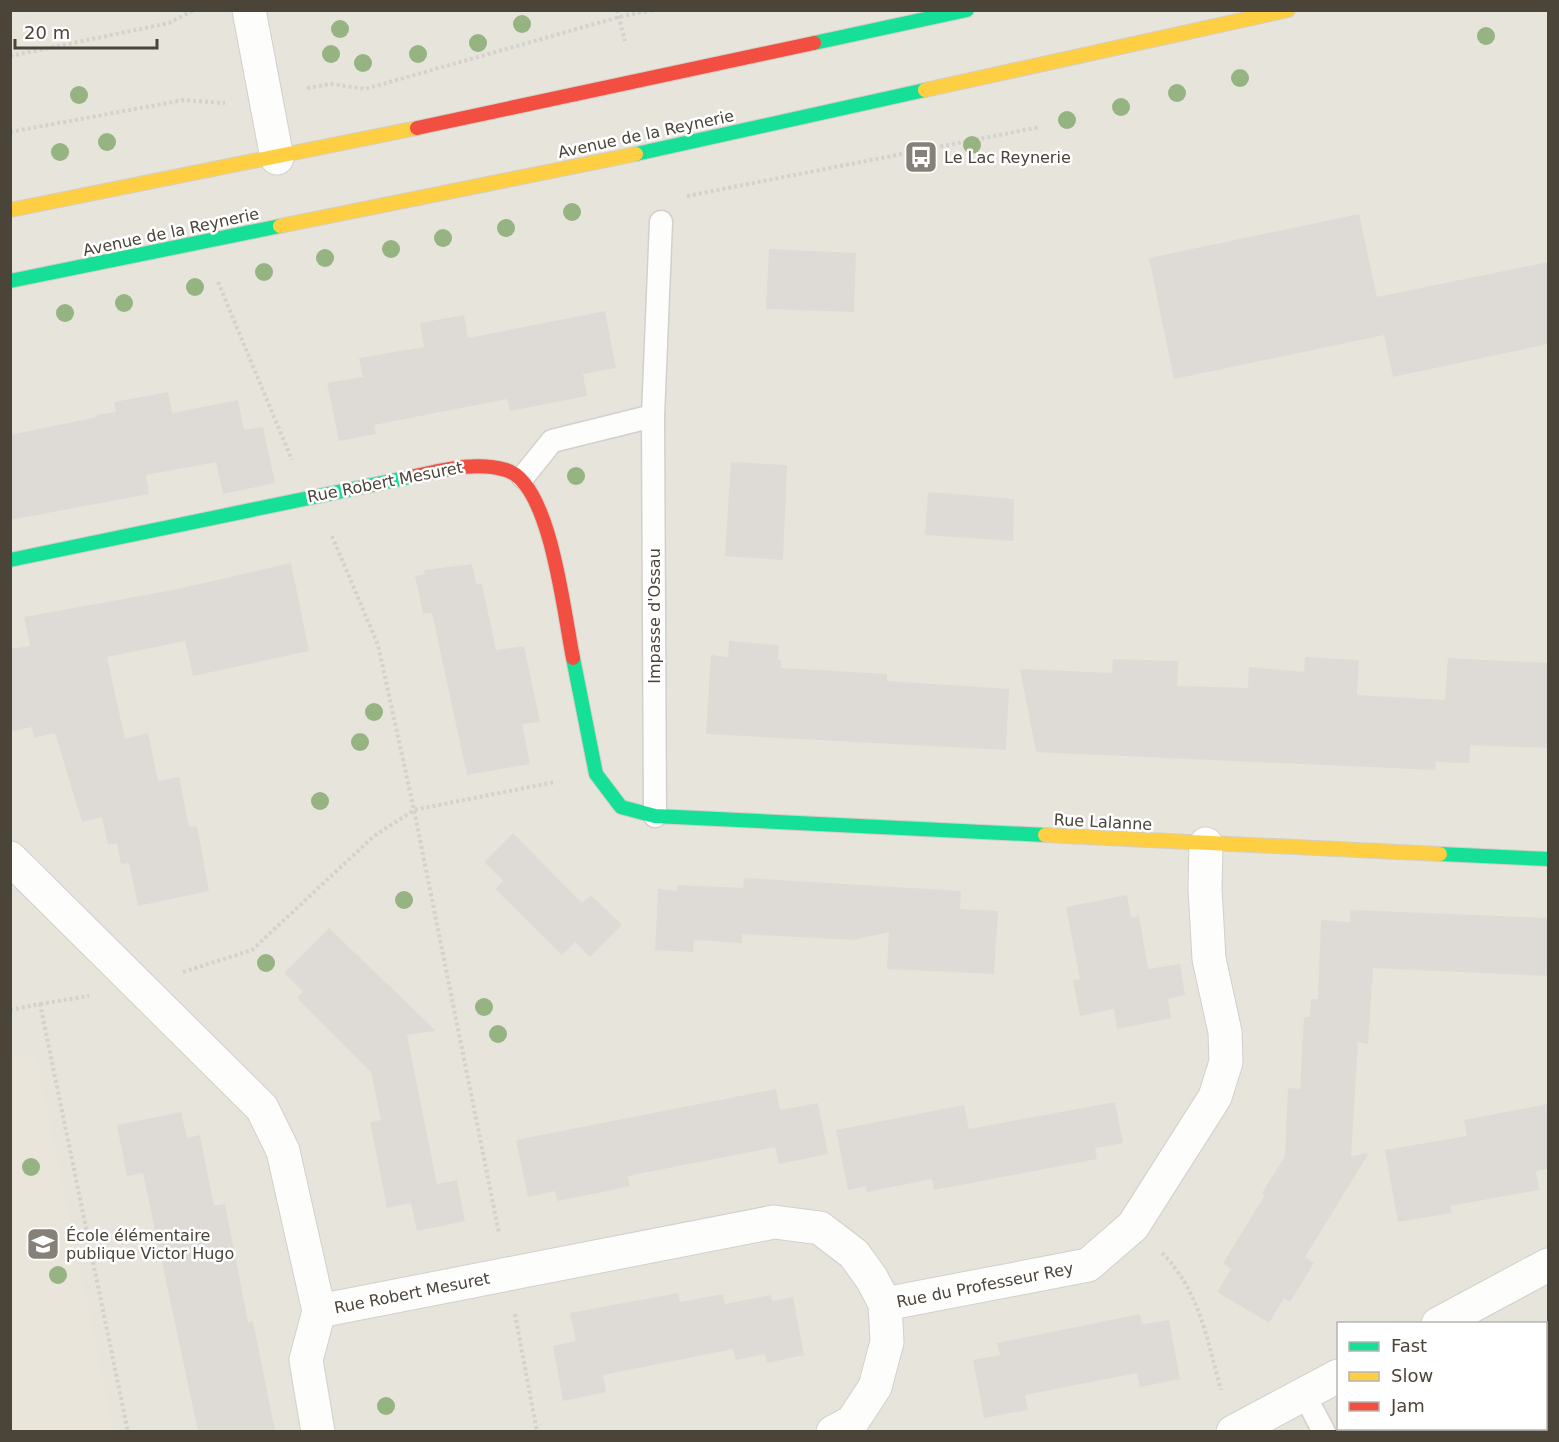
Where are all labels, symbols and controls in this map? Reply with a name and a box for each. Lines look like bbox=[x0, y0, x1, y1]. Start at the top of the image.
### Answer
scale bar bbox=[15, 12, 158, 50]
text: 20 m bbox=[24, 22, 70, 43]
street label: Avenue de la Reynerie bbox=[556, 106, 736, 162]
bus stop icon: Le Lac Reynerie bbox=[903, 139, 939, 175]
place label: Le Lac Reynerie bbox=[944, 148, 1071, 167]
street label: Avenue de la Reynerie bbox=[81, 204, 261, 260]
street label: Rue Robert Mesuret bbox=[306, 458, 464, 506]
street label: Impasse d'Ossau bbox=[645, 548, 664, 684]
street label: Rue Lalanne bbox=[1053, 810, 1153, 834]
school or university icon: École élémentaire publique Victor Hugo bbox=[25, 1226, 61, 1262]
place label: École élémentaire publique Victor Hugo bbox=[66, 1226, 234, 1263]
street label: Rue du Professeur Rey bbox=[895, 1259, 1075, 1311]
street label: Rue Robert Mesuret bbox=[333, 1269, 491, 1317]
legend bbox=[1337, 1322, 1547, 1430]
text: Fast bbox=[1391, 1335, 1427, 1356]
text: Slow bbox=[1391, 1365, 1433, 1386]
text: Jam bbox=[1390, 1395, 1425, 1416]

